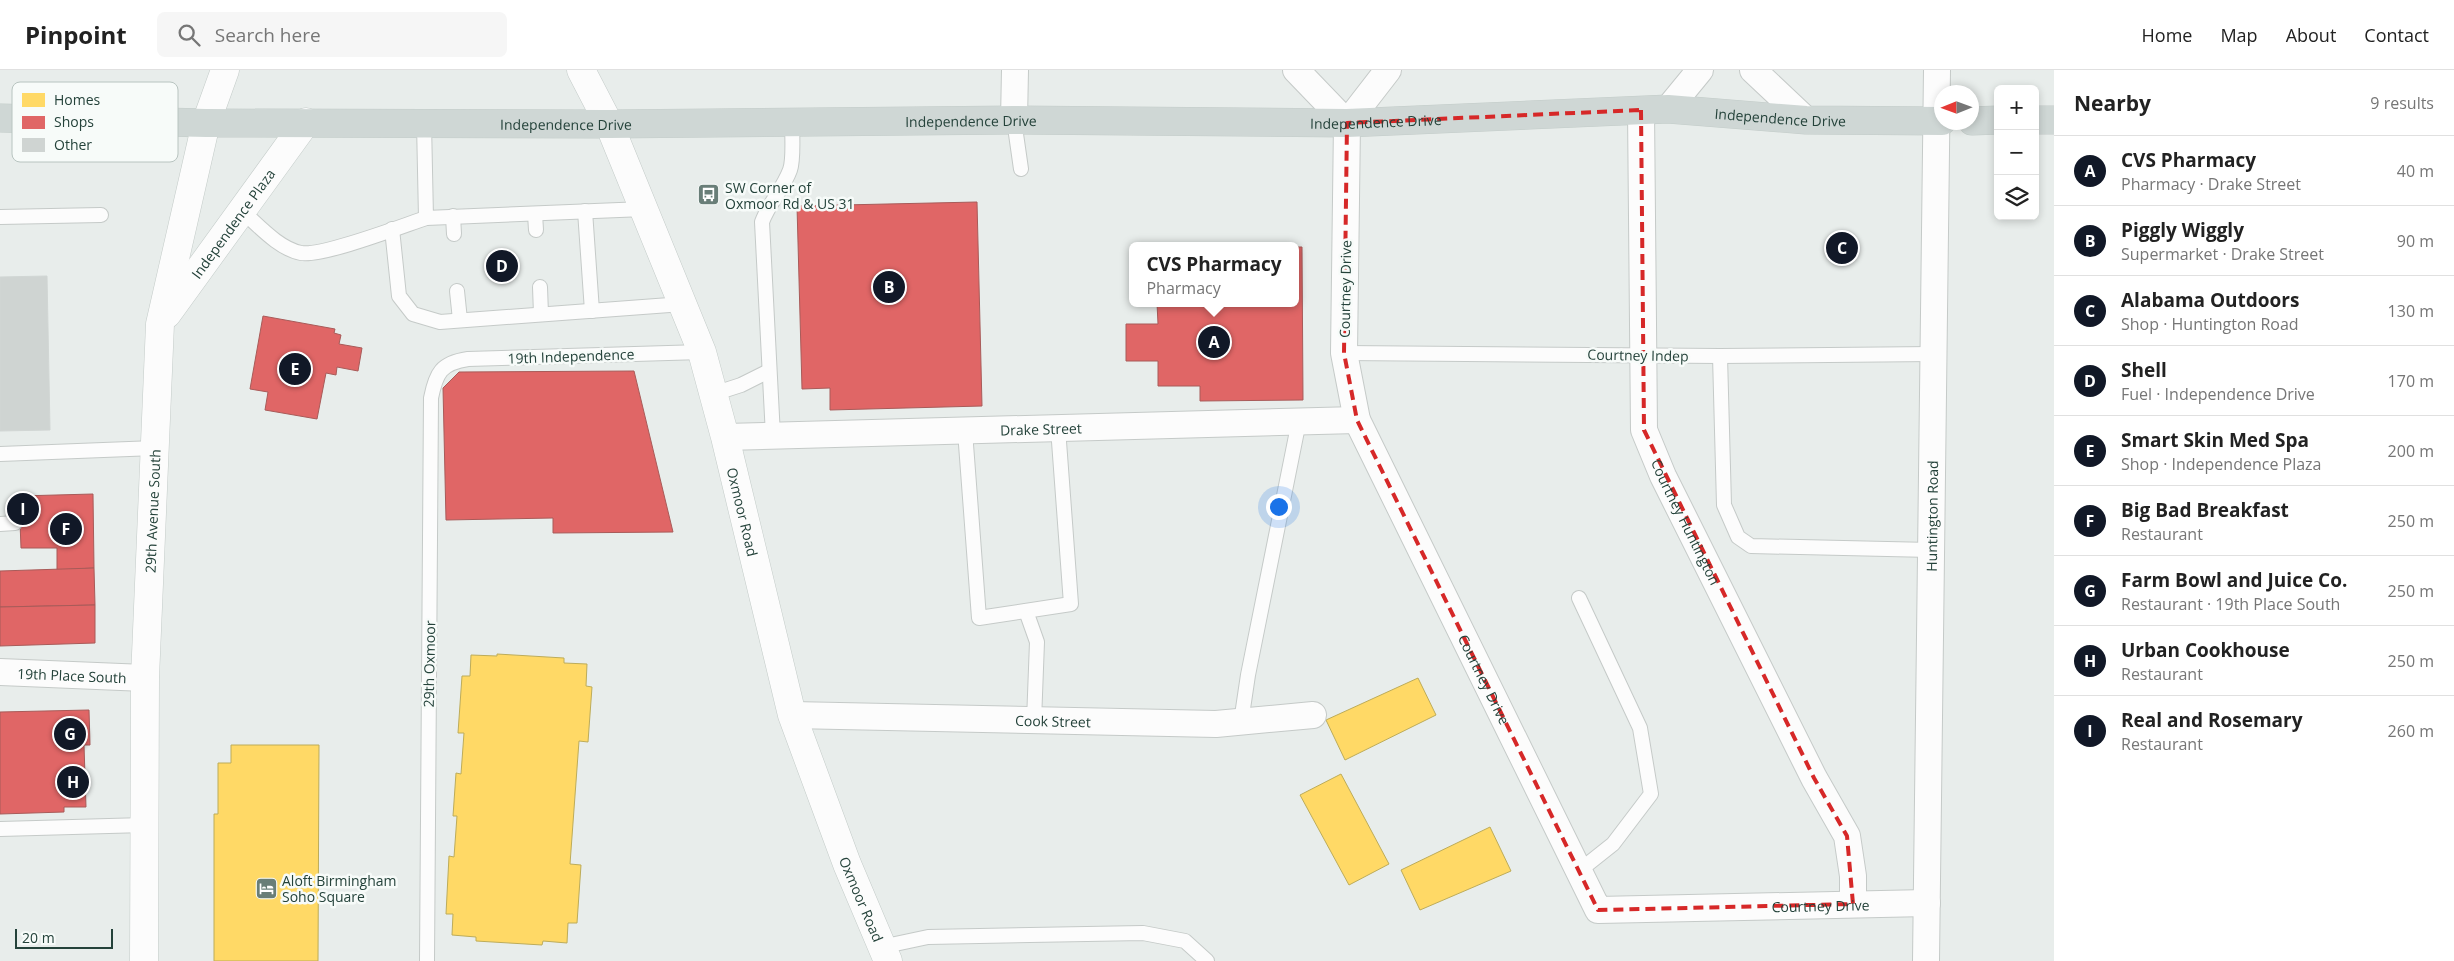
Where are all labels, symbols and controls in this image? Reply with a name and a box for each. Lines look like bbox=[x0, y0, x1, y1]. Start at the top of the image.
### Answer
search box bbox=[157, 12, 507, 57]
text: Pinpoint bbox=[25, 18, 127, 51]
icon: search bbox=[175, 21, 203, 49]
text: Search here bbox=[215, 22, 321, 48]
text: Home bbox=[2142, 23, 2192, 47]
text: Map bbox=[2220, 23, 2258, 47]
text: About bbox=[2286, 23, 2336, 47]
text: Contact bbox=[2364, 23, 2429, 47]
legend bbox=[12, 82, 178, 162]
north arrow bbox=[1934, 85, 1979, 130]
map controls bbox=[1994, 85, 2039, 220]
button: + bbox=[1994, 85, 2039, 130]
text: Nearby bbox=[2074, 89, 2151, 117]
text: Homes bbox=[54, 90, 101, 109]
text: 9 results bbox=[2370, 92, 2434, 114]
street label: Independence Drive bbox=[1714, 103, 1846, 130]
street label: Independence Drive bbox=[1310, 109, 1442, 133]
street label: Independence Drive bbox=[905, 110, 1037, 131]
text: Shops bbox=[54, 112, 94, 131]
street label: Independence Drive bbox=[500, 114, 632, 134]
button: − bbox=[1994, 130, 2039, 175]
text: Other bbox=[54, 135, 92, 154]
text: CVS Pharmacy bbox=[2121, 147, 2256, 173]
text: A bbox=[2084, 160, 2096, 182]
text: 40 m bbox=[2397, 160, 2434, 182]
street label: Independence Plaza bbox=[186, 164, 279, 282]
text: Pharmacy · Drake Street bbox=[2121, 173, 2301, 195]
button: layers bbox=[1994, 175, 2039, 220]
place label: SW Corner of Oxmoor Rd & US 31 bbox=[725, 178, 855, 213]
bus stop icon: SW Corner of Oxmoor Rd & US 31 bbox=[697, 183, 721, 207]
text: Piggly Wiggly bbox=[2121, 217, 2244, 243]
pin: C bbox=[1826, 229, 1858, 267]
text: B bbox=[2085, 230, 2095, 252]
text: 90 m bbox=[2397, 230, 2434, 252]
street label: Courtney Drive bbox=[1335, 240, 1355, 338]
popup bbox=[1129, 242, 1299, 307]
text: Supermarket · Drake Street bbox=[2121, 243, 2324, 265]
pin: D bbox=[486, 247, 518, 285]
text: CVS Pharmacy bbox=[1146, 251, 1282, 277]
pin: B bbox=[873, 268, 905, 306]
text: Pharmacy bbox=[1146, 277, 1221, 299]
text: Alabama Outdoors bbox=[2121, 287, 2299, 313]
text: C bbox=[2085, 300, 2095, 322]
text: 130 m bbox=[2388, 300, 2434, 322]
text: Shop · Huntington Road bbox=[2121, 313, 2299, 335]
pin: A bbox=[1198, 323, 1230, 361]
street label: 19th Independence bbox=[507, 344, 635, 368]
street label: Courtney Indep bbox=[1587, 345, 1689, 365]
pin: E bbox=[279, 350, 311, 388]
text: Shell bbox=[2121, 357, 2167, 383]
text: D bbox=[2084, 370, 2096, 392]
text: 170 m bbox=[2388, 370, 2434, 392]
text: Fuel · Independence Drive bbox=[2121, 383, 2315, 405]
street label: Drake Street bbox=[1000, 418, 1082, 439]
text: Smart Skin Med Spa bbox=[2121, 427, 2309, 453]
text: E bbox=[2086, 440, 2094, 462]
text: 200 m bbox=[2388, 440, 2434, 462]
street label: 29th Avenue South bbox=[140, 449, 164, 573]
text: Shop · Independence Plaza bbox=[2121, 453, 2322, 475]
street label: Courtney Huntington bbox=[1647, 456, 1725, 588]
street label: Huntington Road bbox=[1921, 460, 1942, 572]
street label: Oxmoor Road bbox=[723, 465, 763, 558]
pin: I bbox=[7, 490, 39, 528]
your location bbox=[1266, 494, 1292, 520]
text: Big Bad Breakfast bbox=[2121, 497, 2289, 523]
pin: F bbox=[50, 510, 82, 548]
text: F bbox=[2086, 510, 2094, 532]
text: 250 m bbox=[2388, 510, 2434, 532]
text: Restaurant bbox=[2121, 523, 2203, 545]
text: Farm Bowl and Juice Co. bbox=[2121, 567, 2347, 593]
text: G bbox=[2084, 580, 2096, 602]
text: 250 m bbox=[2388, 580, 2434, 602]
text: Restaurant · 19th Place South bbox=[2121, 593, 2340, 615]
street label: 29th Oxmoor bbox=[419, 620, 439, 708]
street label: Courtney Drive bbox=[1454, 631, 1515, 727]
text: Urban Cookhouse bbox=[2121, 637, 2290, 663]
text: H bbox=[2084, 650, 2096, 672]
text: 250 m bbox=[2388, 650, 2434, 672]
street label: 19th Place South bbox=[17, 663, 127, 687]
text: Restaurant bbox=[2121, 663, 2203, 685]
text: Real and Rosemary bbox=[2121, 707, 2302, 733]
street label: Cook Street bbox=[1015, 710, 1091, 731]
pin: G bbox=[54, 715, 86, 753]
text: I bbox=[2087, 720, 2093, 742]
text: 260 m bbox=[2388, 720, 2434, 742]
text: Restaurant bbox=[2121, 733, 2203, 755]
pin: H bbox=[57, 763, 89, 801]
street label: Oxmoor Road bbox=[836, 854, 888, 945]
place label: Aloft Birmingham Soho Square bbox=[282, 871, 396, 906]
hotel icon: Aloft Birmingham Soho Square bbox=[254, 876, 278, 900]
street label: Courtney Drive bbox=[1771, 895, 1870, 916]
scale bar bbox=[15, 926, 112, 949]
text: 20 m bbox=[22, 928, 55, 947]

